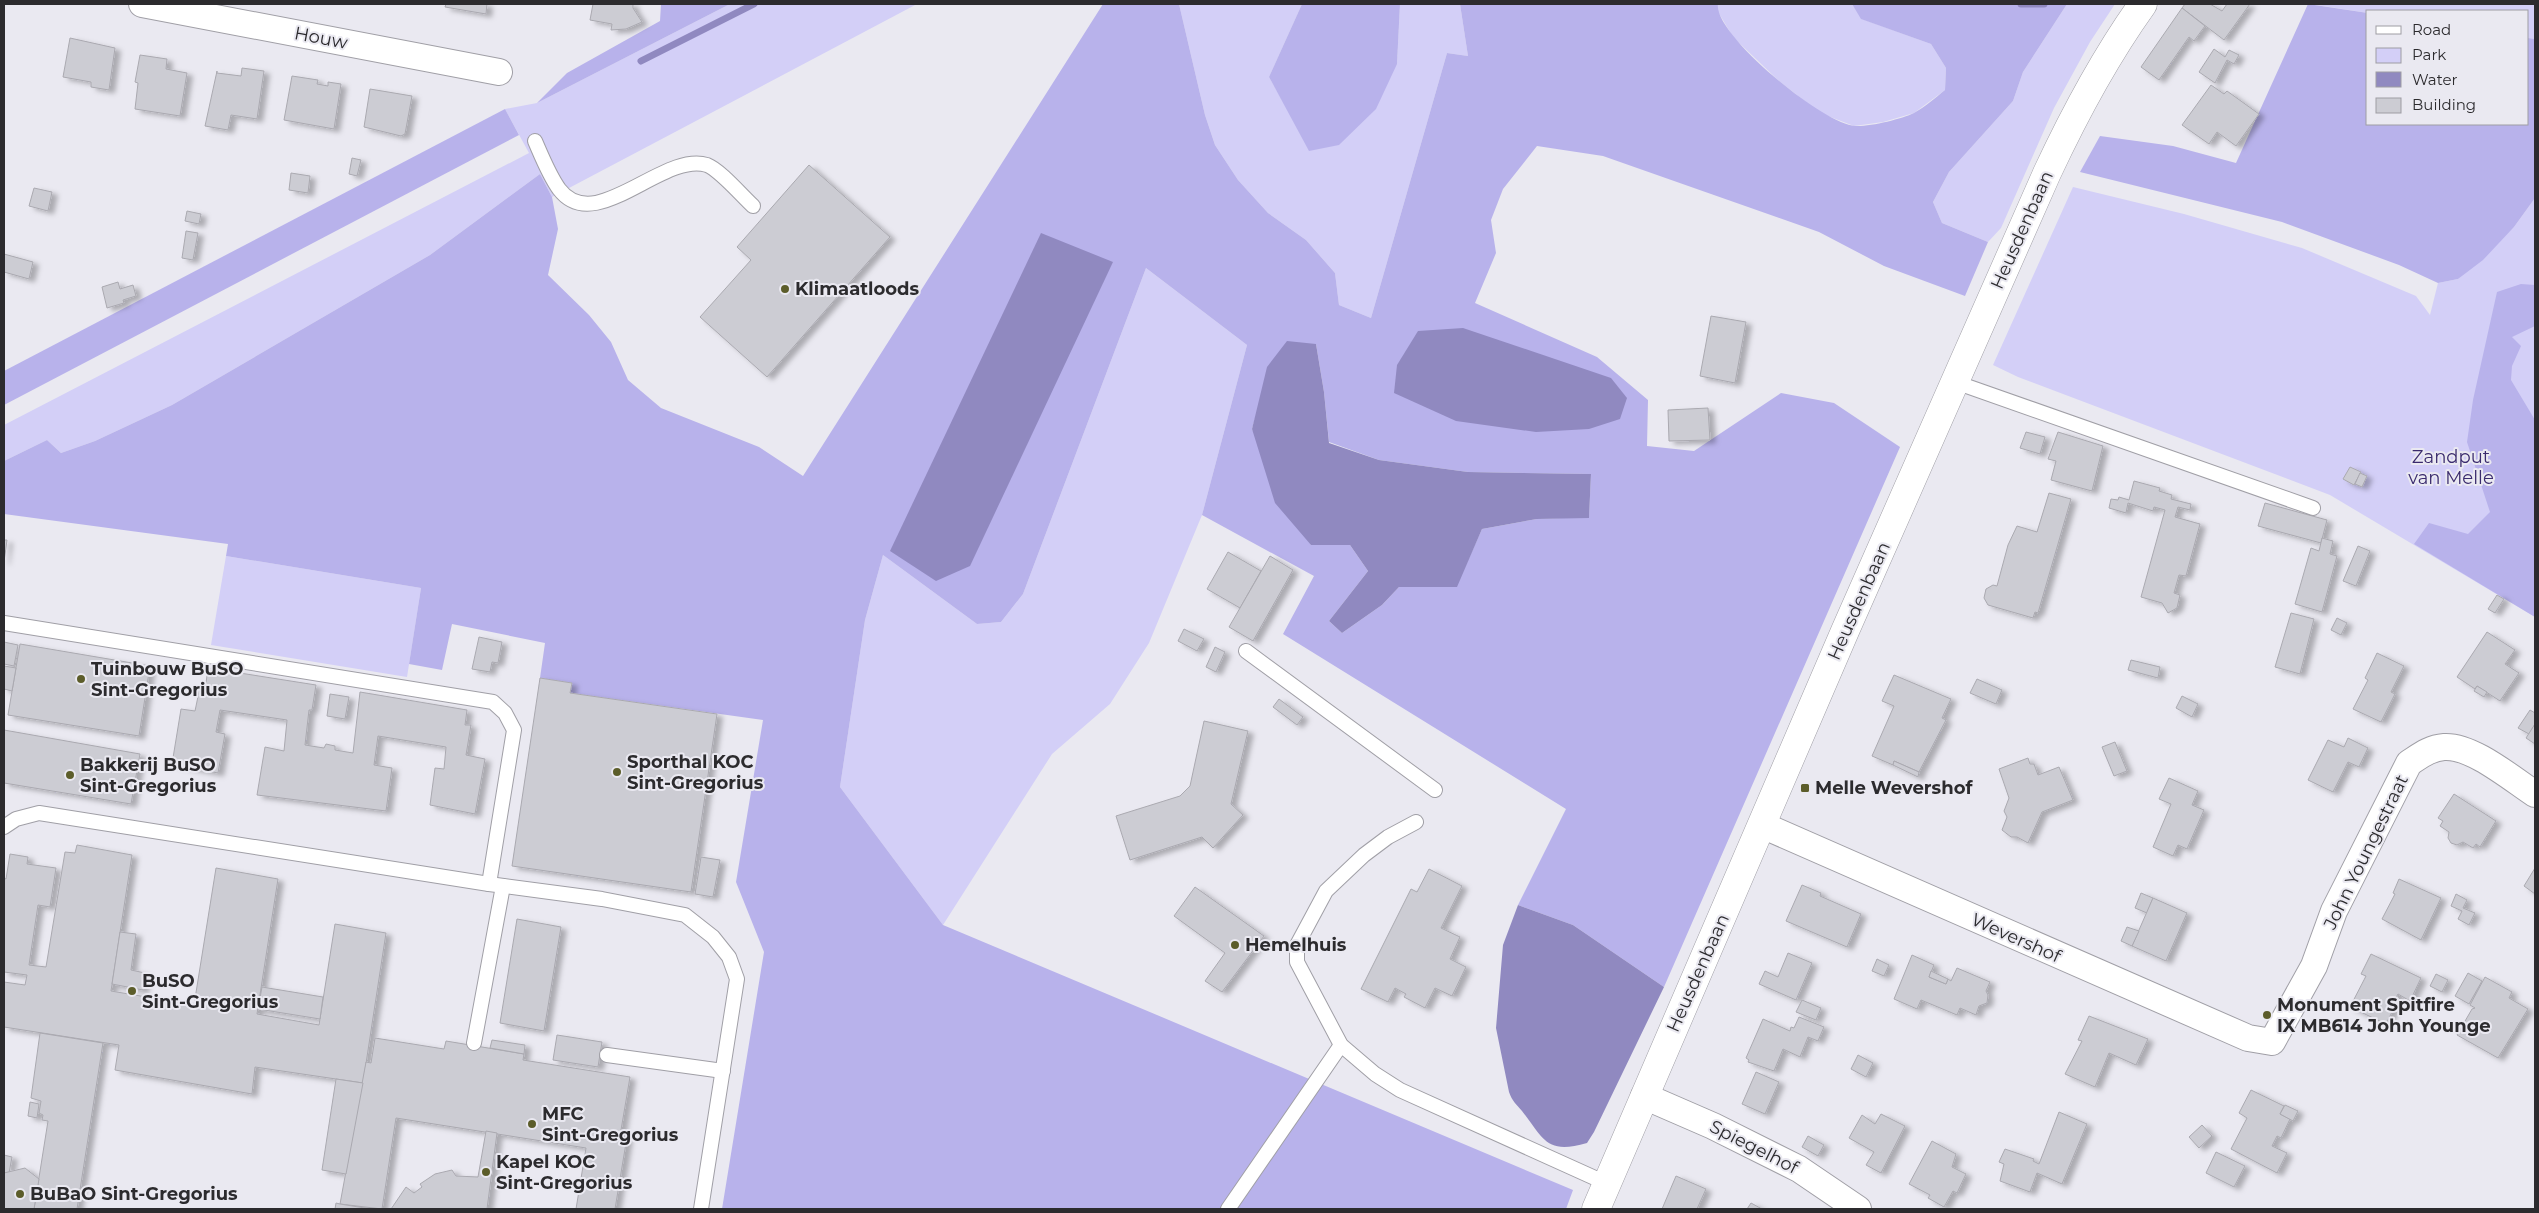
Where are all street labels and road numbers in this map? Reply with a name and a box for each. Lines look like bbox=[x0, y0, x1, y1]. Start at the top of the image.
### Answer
street label: Houw bbox=[292, 22, 350, 54]
street label: Heusdenbaan bbox=[1986, 167, 2058, 293]
street label: Heusdenbaan bbox=[1823, 538, 1895, 664]
street label: John Youngestraat bbox=[2319, 771, 2413, 934]
street label: Wevershof bbox=[1968, 909, 2065, 968]
street label: Heusdenbaan bbox=[1662, 910, 1734, 1036]
street label: Spiegelhof bbox=[1706, 1115, 1803, 1179]

